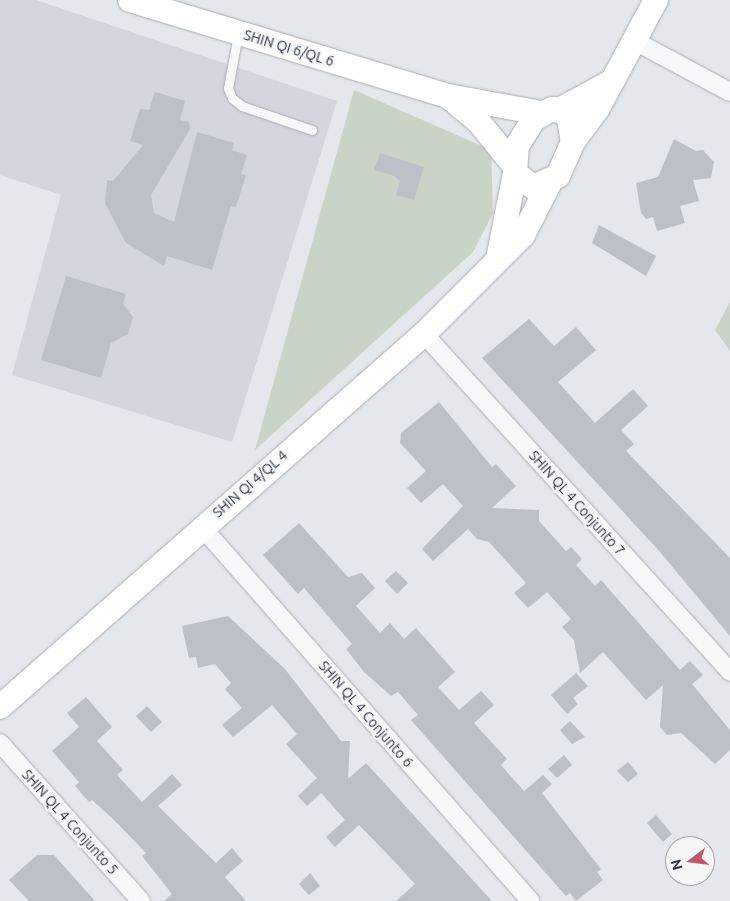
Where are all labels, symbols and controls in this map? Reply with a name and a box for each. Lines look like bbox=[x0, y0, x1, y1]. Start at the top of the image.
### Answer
street label: SHIN QI 6/QL 6 bbox=[242, 26, 336, 70]
street label: SHIN QI 4/QL 4 bbox=[209, 447, 291, 521]
street label: SHIN QL 4 Conjunto 7 bbox=[526, 447, 628, 559]
street label: SHIN QL 4 Conjunto 6 bbox=[315, 658, 417, 770]
street label: SHIN QL 4 Conjunto 5 bbox=[19, 766, 121, 878]
north arrow bbox=[665, 836, 715, 886]
text: N bbox=[667, 858, 686, 872]

